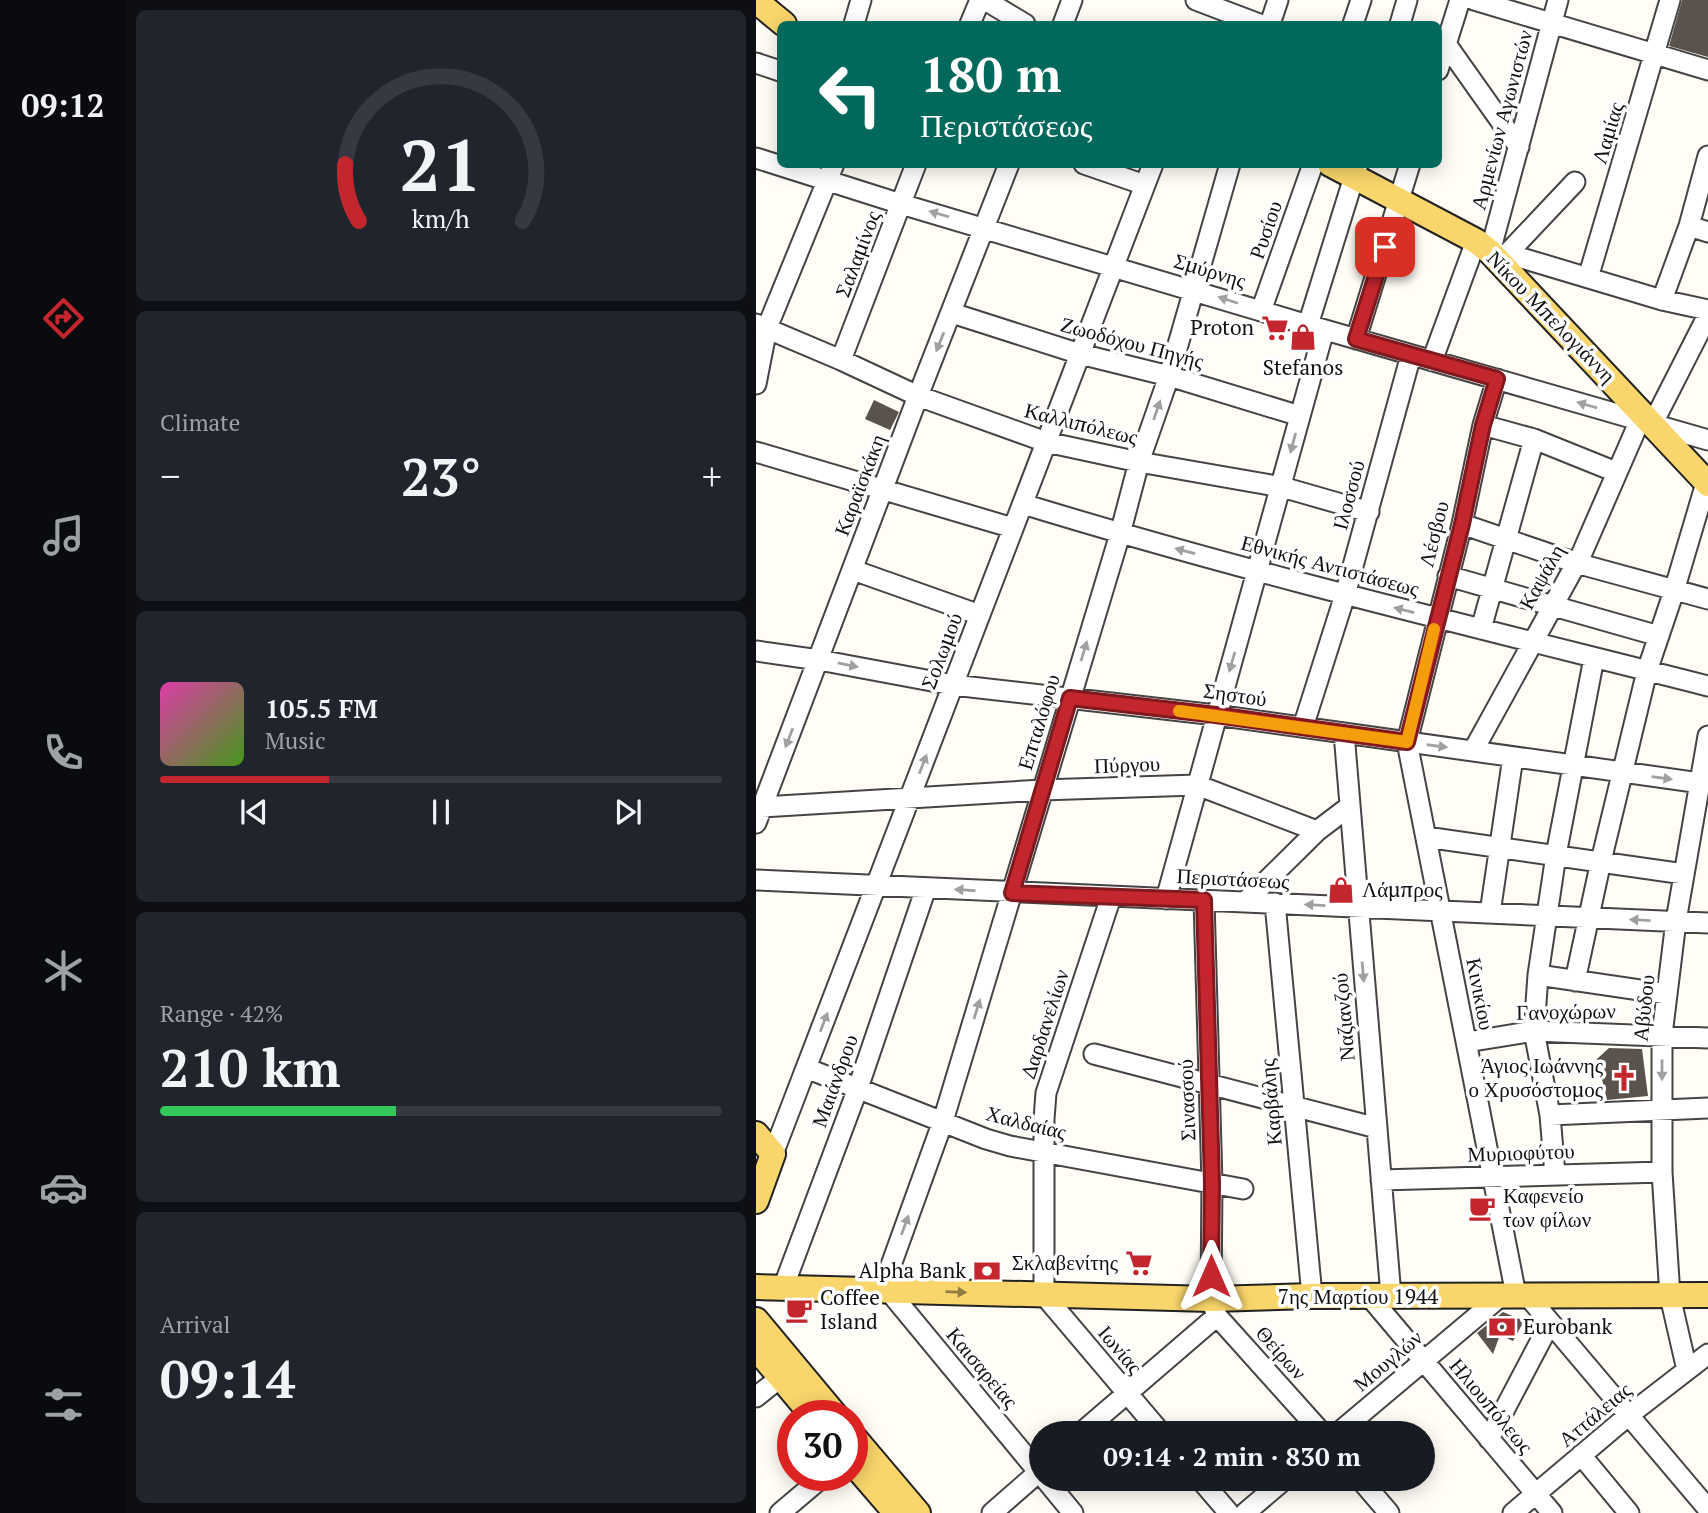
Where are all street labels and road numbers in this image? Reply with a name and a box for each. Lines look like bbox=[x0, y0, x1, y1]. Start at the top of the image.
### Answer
street label: Αρμενίων Αγωνιστών bbox=[1464, 27, 1539, 213]
street label: Λαμίας bbox=[1584, 98, 1630, 167]
street label: Ρυσίου bbox=[1242, 197, 1288, 263]
street label: Σαλαμίνος bbox=[828, 206, 887, 301]
street label: Νίκου Μπελογιάννη bbox=[1481, 244, 1622, 389]
street label: Σμύρνης bbox=[1171, 246, 1250, 294]
street label: Ζωοδόχου Πηγής bbox=[1058, 309, 1208, 375]
street label: Καλλιπόλεως bbox=[1022, 395, 1141, 451]
street label: Καραϊσκάκη bbox=[827, 430, 891, 540]
street label: Ιλοσσού bbox=[1325, 457, 1371, 533]
street label: Λέσβου bbox=[1411, 498, 1455, 570]
street label: Εθνικής Αντιστάσεως bbox=[1238, 528, 1423, 602]
street label: Καψάλη bbox=[1512, 539, 1570, 614]
street label: Σολωμού bbox=[914, 608, 968, 693]
street label: Επταλόφου bbox=[1010, 670, 1066, 773]
street label: Σηστού bbox=[1202, 676, 1269, 712]
street label: Πύργου bbox=[1093, 749, 1161, 779]
street label: Περιστάσεως bbox=[1176, 861, 1291, 895]
street label: Κινικίου bbox=[1460, 955, 1502, 1032]
street label: Δαρδανελίων bbox=[1013, 965, 1075, 1082]
street label: Ναζιανζού bbox=[1325, 972, 1361, 1062]
street label: Αβύδου bbox=[1626, 973, 1660, 1043]
street label: Γανοχώρων bbox=[1516, 996, 1616, 1026]
street label: Μαιάνδρου bbox=[804, 1030, 864, 1131]
street label: Καρβάλης bbox=[1252, 1057, 1288, 1147]
street label: Σινασσού bbox=[1171, 1059, 1201, 1141]
street label: Χαλδαίας bbox=[983, 1099, 1070, 1146]
street label: Μυριοφύτου bbox=[1467, 1136, 1575, 1168]
street label: 7ης Μαρτίου 1944 bbox=[1278, 1282, 1439, 1310]
street label: Ιωνίας bbox=[1092, 1319, 1150, 1380]
street label: Θείρων bbox=[1250, 1319, 1313, 1385]
street label: Καισαρείας bbox=[941, 1321, 1025, 1414]
street label: Μουγλών bbox=[1347, 1323, 1428, 1397]
street label: Ηλιουπόλεως bbox=[1444, 1352, 1540, 1459]
street label: Αττάλειας bbox=[1552, 1375, 1637, 1453]

